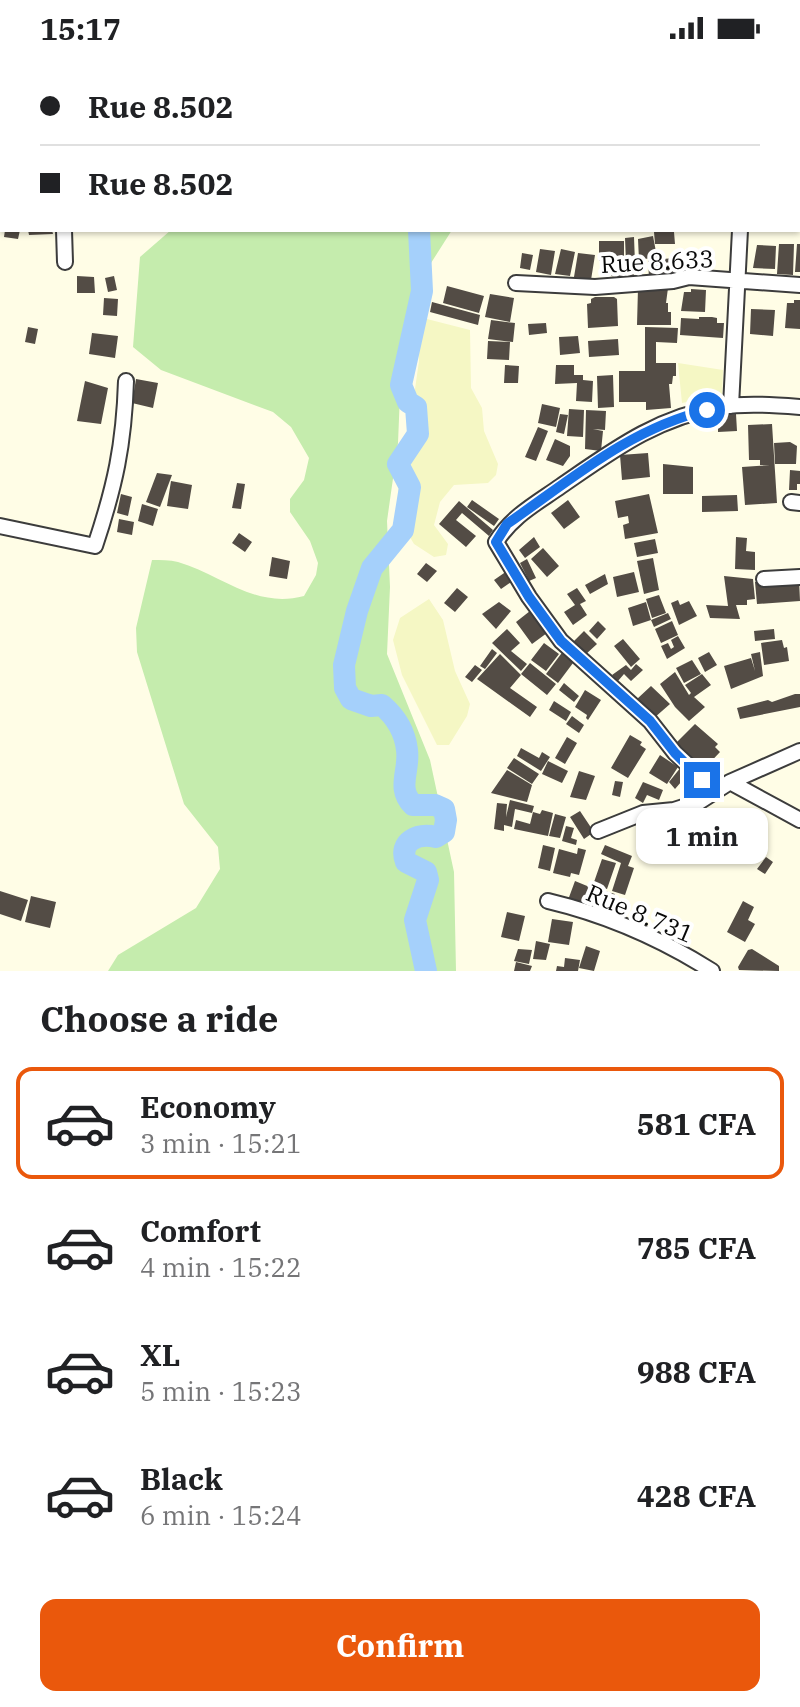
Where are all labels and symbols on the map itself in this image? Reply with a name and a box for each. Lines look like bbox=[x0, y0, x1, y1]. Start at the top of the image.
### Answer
street label: Rue 8.633 bbox=[600, 242, 714, 280]
route start bbox=[689, 392, 725, 428]
route end bbox=[684, 762, 720, 798]
callout: 1 min bbox=[636, 808, 768, 864]
street label: Rue 8.731 bbox=[582, 876, 698, 950]

